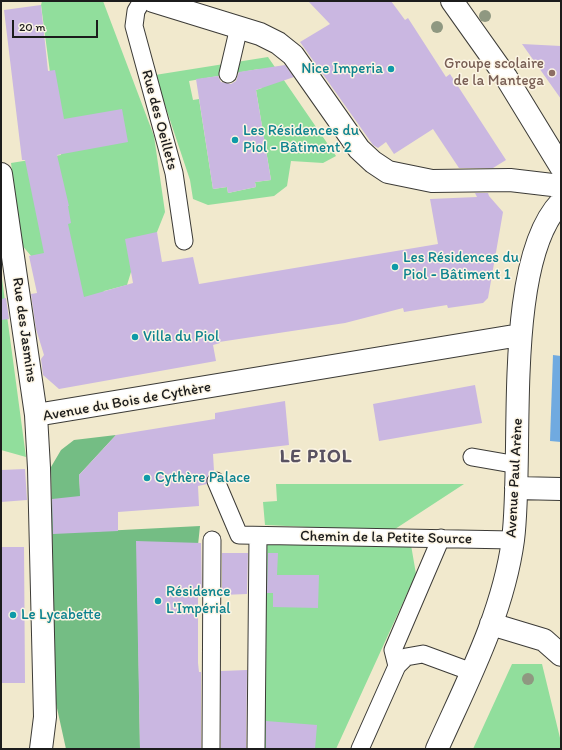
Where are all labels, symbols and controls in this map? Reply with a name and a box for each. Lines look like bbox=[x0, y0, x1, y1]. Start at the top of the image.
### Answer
scale bar bbox=[14, 12, 100, 38]
text: 20 m bbox=[19, 20, 46, 34]
place label: Groupe scolaire de la Mantega bbox=[444, 55, 544, 90]
place label: Nice Imperia bbox=[301, 60, 383, 78]
marker: Nice Imperia bbox=[386, 64, 396, 74]
street label: Rue des Oeillets bbox=[137, 68, 181, 172]
marker: Groupe scolaire de la Mantega bbox=[547, 68, 557, 78]
place label: Les Résidences du Piol - Bâtiment 2 bbox=[243, 122, 359, 157]
marker: Les Résidences du Piol - Bâtiment 2 bbox=[230, 135, 240, 145]
place label: Les Résidences du Piol - Bâtiment 1 bbox=[403, 249, 519, 284]
marker: Les Résidences du Piol - Bâtiment 1 bbox=[390, 262, 400, 272]
street label: Rue des Jasmins bbox=[8, 276, 40, 384]
place label: Villa du Piol bbox=[143, 328, 219, 346]
marker: Villa du Piol bbox=[130, 332, 140, 342]
street label: Avenue du Bois de Cythère bbox=[41, 378, 213, 426]
street label: Avenue Paul Arène bbox=[503, 418, 527, 538]
district label: LE PIOL bbox=[280, 446, 352, 468]
place label: Cythère Palace bbox=[155, 469, 250, 487]
marker: Cythère Palace bbox=[142, 473, 152, 483]
street label: Chemin de la Petite Source bbox=[300, 527, 472, 549]
place label: Résidence L'Impérial bbox=[166, 583, 231, 618]
marker: Résidence L'Impérial bbox=[153, 596, 163, 606]
place label: Le Lycabette bbox=[21, 606, 101, 624]
marker: Le Lycabette bbox=[8, 610, 18, 620]

